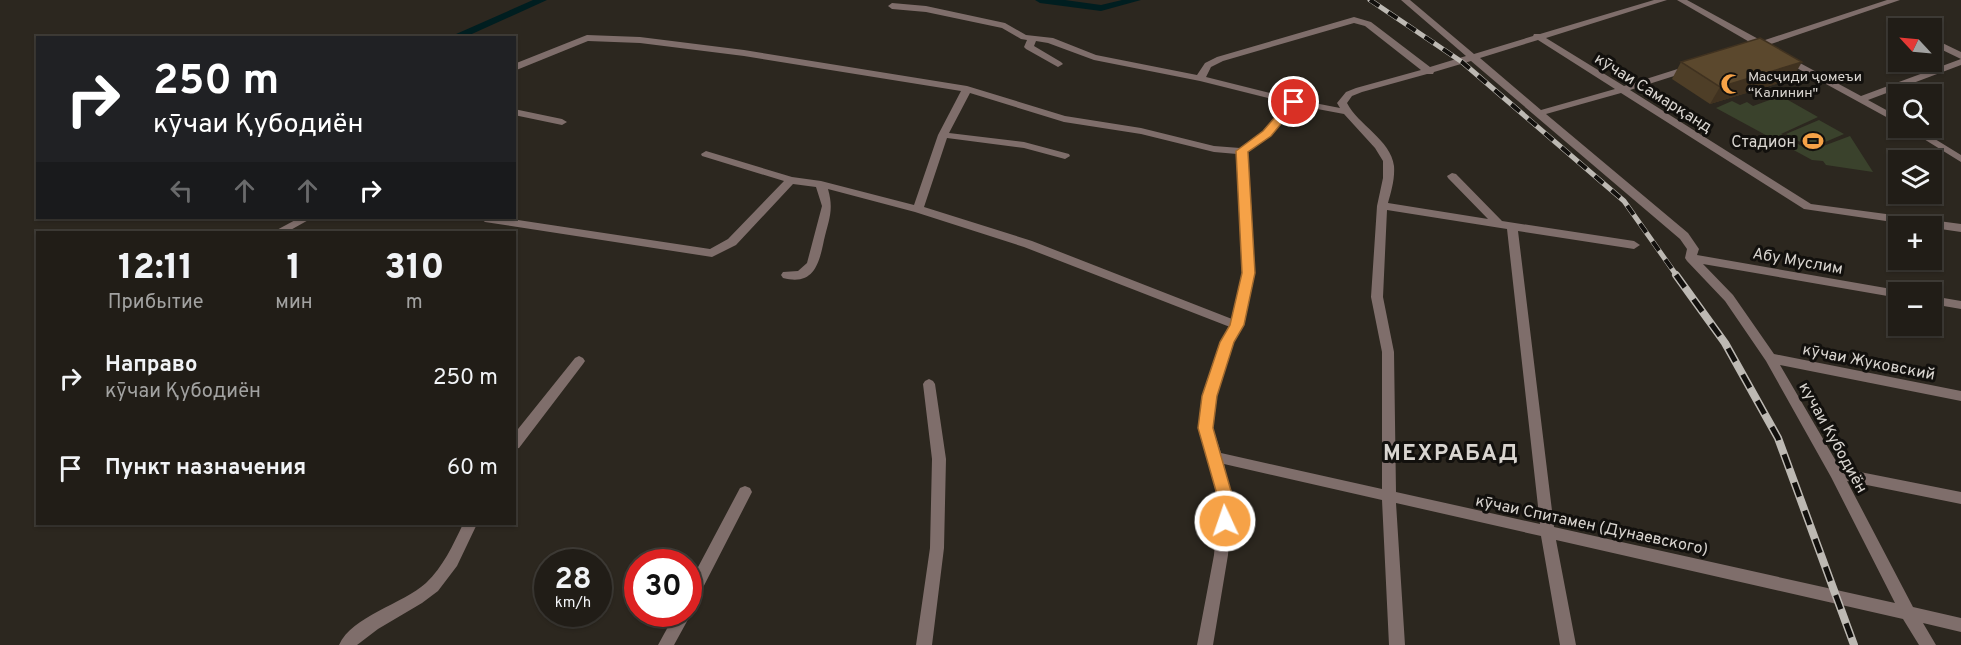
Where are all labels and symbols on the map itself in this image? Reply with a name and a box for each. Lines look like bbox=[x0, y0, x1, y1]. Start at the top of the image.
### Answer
north arrow bbox=[1888, 18, 1942, 72]
street label: кӯчаи Самарқанд bbox=[1590, 49, 1716, 138]
place label: Масҷиди ҷомеъи “Калинин" bbox=[1748, 69, 1862, 102]
mosque icon: Масҷиди ҷомеъи “Калинин" bbox=[1719, 72, 1743, 96]
pin bbox=[1268, 76, 1319, 127]
sports icon: Стадион bbox=[1801, 129, 1825, 153]
place label: Стадион bbox=[1731, 133, 1796, 153]
street label: Абу Муслим bbox=[1751, 244, 1844, 280]
street label: кӯчаи Жуковский bbox=[1801, 340, 1937, 386]
street label: кучаи Кубодиён bbox=[1793, 379, 1871, 497]
district label: МЕХРАБАД bbox=[1383, 441, 1519, 468]
position arrow bbox=[1193, 489, 1257, 553]
street label: кӯчаи Спитамен (Дунаевского) bbox=[1473, 492, 1710, 560]
speed limit sign: 30 bbox=[624, 549, 702, 627]

